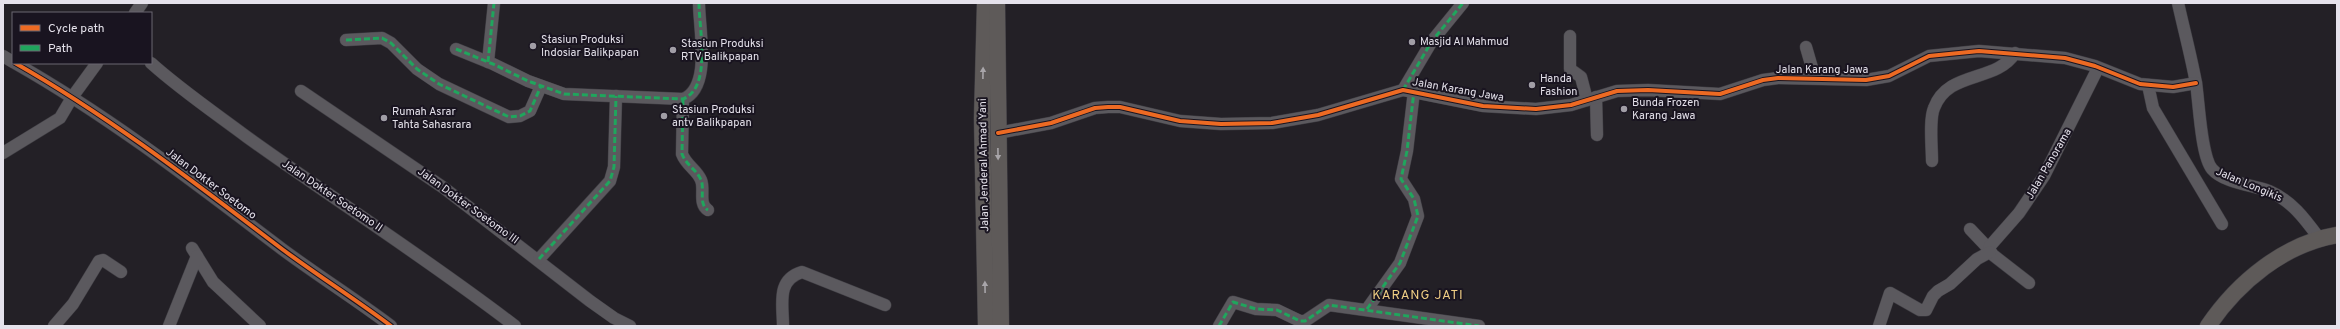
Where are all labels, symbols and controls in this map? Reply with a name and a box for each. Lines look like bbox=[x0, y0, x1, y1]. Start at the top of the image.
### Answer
legend bbox=[12, 12, 152, 64]
text: Cycle path bbox=[48, 21, 105, 37]
place label: Stasiun Produksi Indosiar Balikpapan bbox=[541, 33, 639, 60]
place label: Masjid Al Mahmud bbox=[1420, 35, 1509, 49]
place label: Stasiun Produksi RTV Balikpapan bbox=[681, 37, 764, 64]
marker: Masjid Al Mahmud bbox=[1407, 37, 1417, 47]
text: Path bbox=[48, 41, 73, 57]
marker: Stasiun Produksi Indosiar Balikpapan bbox=[528, 41, 538, 51]
marker: Stasiun Produksi RTV Balikpapan bbox=[668, 45, 678, 55]
street label: Jalan Karang Jawa bbox=[1776, 63, 1869, 77]
one-way arrow bbox=[980, 66, 986, 79]
place label: Handa Fashion bbox=[1540, 72, 1578, 99]
street label: Jalan Karang Jawa bbox=[1411, 75, 1505, 105]
marker: Handa Fashion bbox=[1527, 80, 1537, 90]
place label: Bunda Frozen Karang Jawa bbox=[1632, 96, 1699, 123]
street label: Jalan Jenderal Ahmad Yani bbox=[976, 98, 992, 232]
place label: Stasiun Produksi antv Balikpapan bbox=[672, 103, 755, 130]
marker: Bunda Frozen Karang Jawa bbox=[1619, 104, 1629, 114]
place label: Rumah Asrar Tahta Sahasrara bbox=[392, 105, 472, 132]
marker: Stasiun Produksi antv Balikpapan bbox=[659, 111, 669, 121]
marker: Rumah Asrar Tahta Sahasrara bbox=[379, 113, 389, 123]
street label: Jalan Panorama bbox=[2023, 126, 2075, 202]
street label: Jalan Dokter Soetomo bbox=[163, 145, 259, 223]
one-way arrow bbox=[995, 148, 1001, 161]
street label: Jalan Dokter Soetomo II bbox=[279, 157, 385, 235]
street label: Jalan Dokter Soetomo III bbox=[415, 165, 521, 247]
street label: Jalan Longikis bbox=[2214, 165, 2284, 205]
one-way arrow bbox=[982, 280, 988, 293]
district label: KARANG JATI bbox=[1372, 288, 1464, 304]

